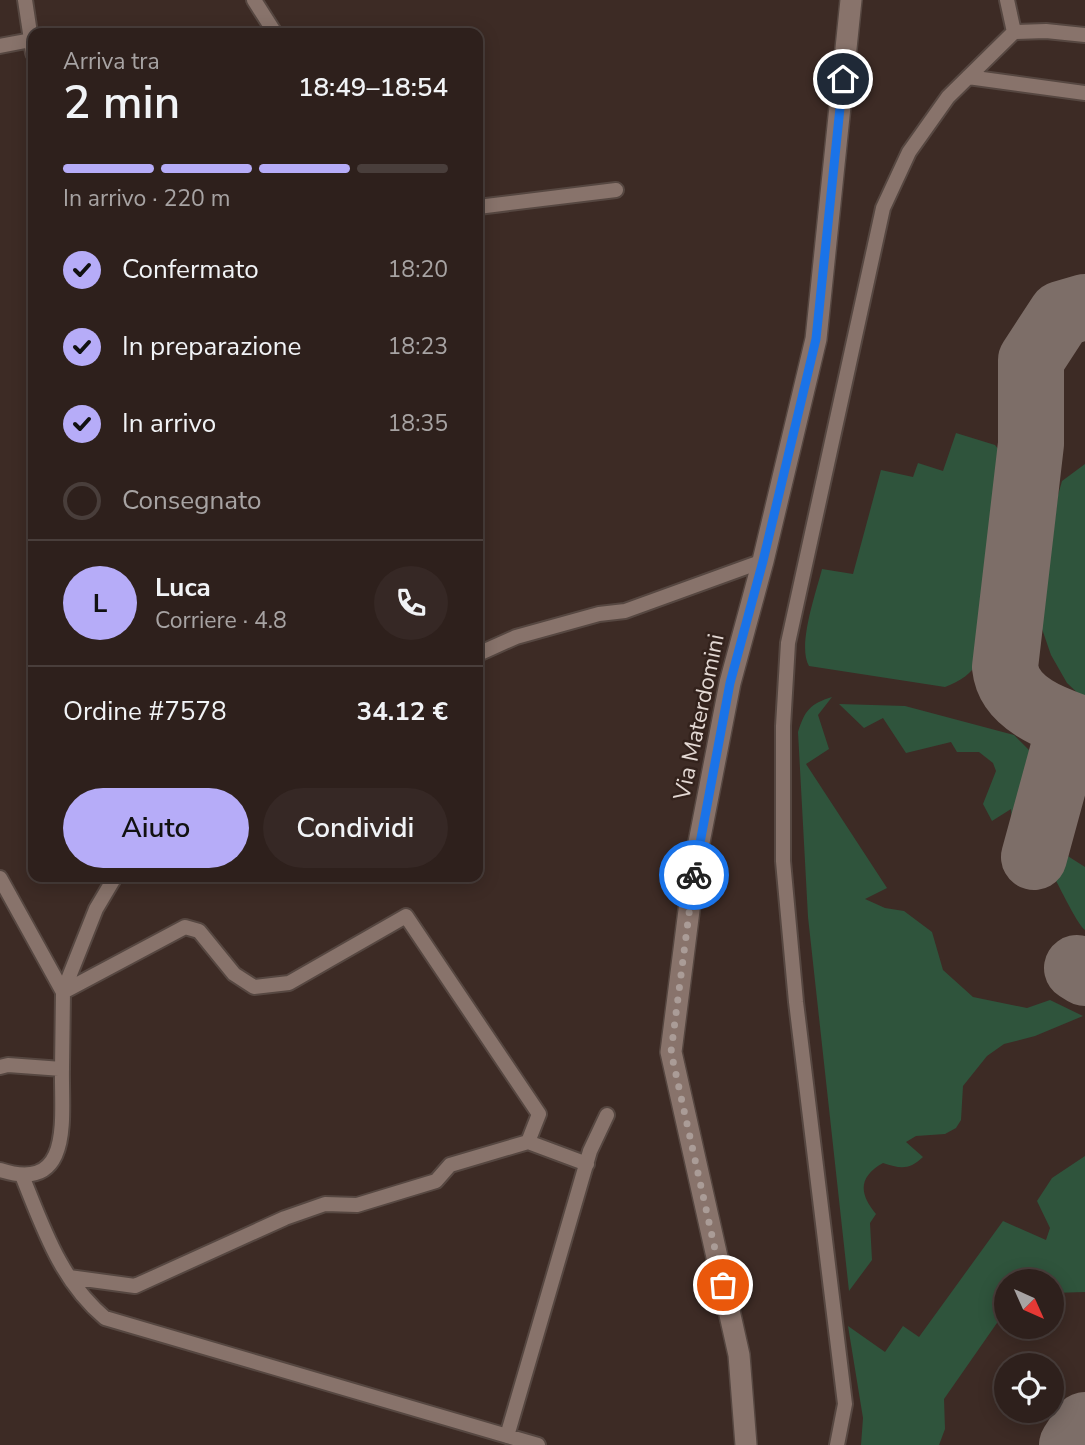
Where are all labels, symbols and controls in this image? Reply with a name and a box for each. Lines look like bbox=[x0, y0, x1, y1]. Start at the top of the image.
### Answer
text: Arriva tra bbox=[63, 46, 160, 77]
pin bbox=[813, 49, 873, 109]
icon: home bbox=[824, 60, 862, 98]
text: 18:49–18:54 bbox=[298, 70, 448, 105]
text: 2 min bbox=[63, 71, 180, 134]
text: In arrivo · 220 m bbox=[63, 183, 230, 214]
icon: check bbox=[63, 251, 101, 289]
text: Confermato bbox=[122, 252, 259, 287]
text: 18:20 bbox=[388, 254, 448, 285]
icon: check bbox=[63, 328, 101, 366]
text: In preparazione bbox=[122, 329, 301, 364]
text: 18:23 bbox=[388, 331, 448, 362]
icon: check bbox=[63, 405, 101, 443]
text: In arrivo bbox=[122, 406, 216, 441]
text: 18:35 bbox=[388, 408, 448, 439]
text: Consegnato bbox=[122, 483, 261, 518]
button: phone bbox=[374, 566, 448, 640]
text: Luca bbox=[155, 570, 211, 605]
text: L bbox=[93, 586, 107, 621]
text: Corriere · 4.8 bbox=[155, 605, 287, 636]
street label: Via Materdomini bbox=[666, 631, 732, 804]
text: Ordine #7578 bbox=[63, 694, 227, 729]
text: 34.12 € bbox=[357, 694, 448, 729]
button: Aiuto bbox=[63, 788, 249, 868]
button: Condividi bbox=[263, 788, 448, 868]
courier bbox=[659, 840, 729, 910]
icon: bike bbox=[675, 856, 713, 894]
pin bbox=[693, 1255, 753, 1315]
icon: bag bbox=[704, 1266, 742, 1304]
north arrow bbox=[994, 1269, 1064, 1339]
map controls bbox=[994, 1269, 1064, 1423]
button: locate bbox=[994, 1353, 1064, 1423]

